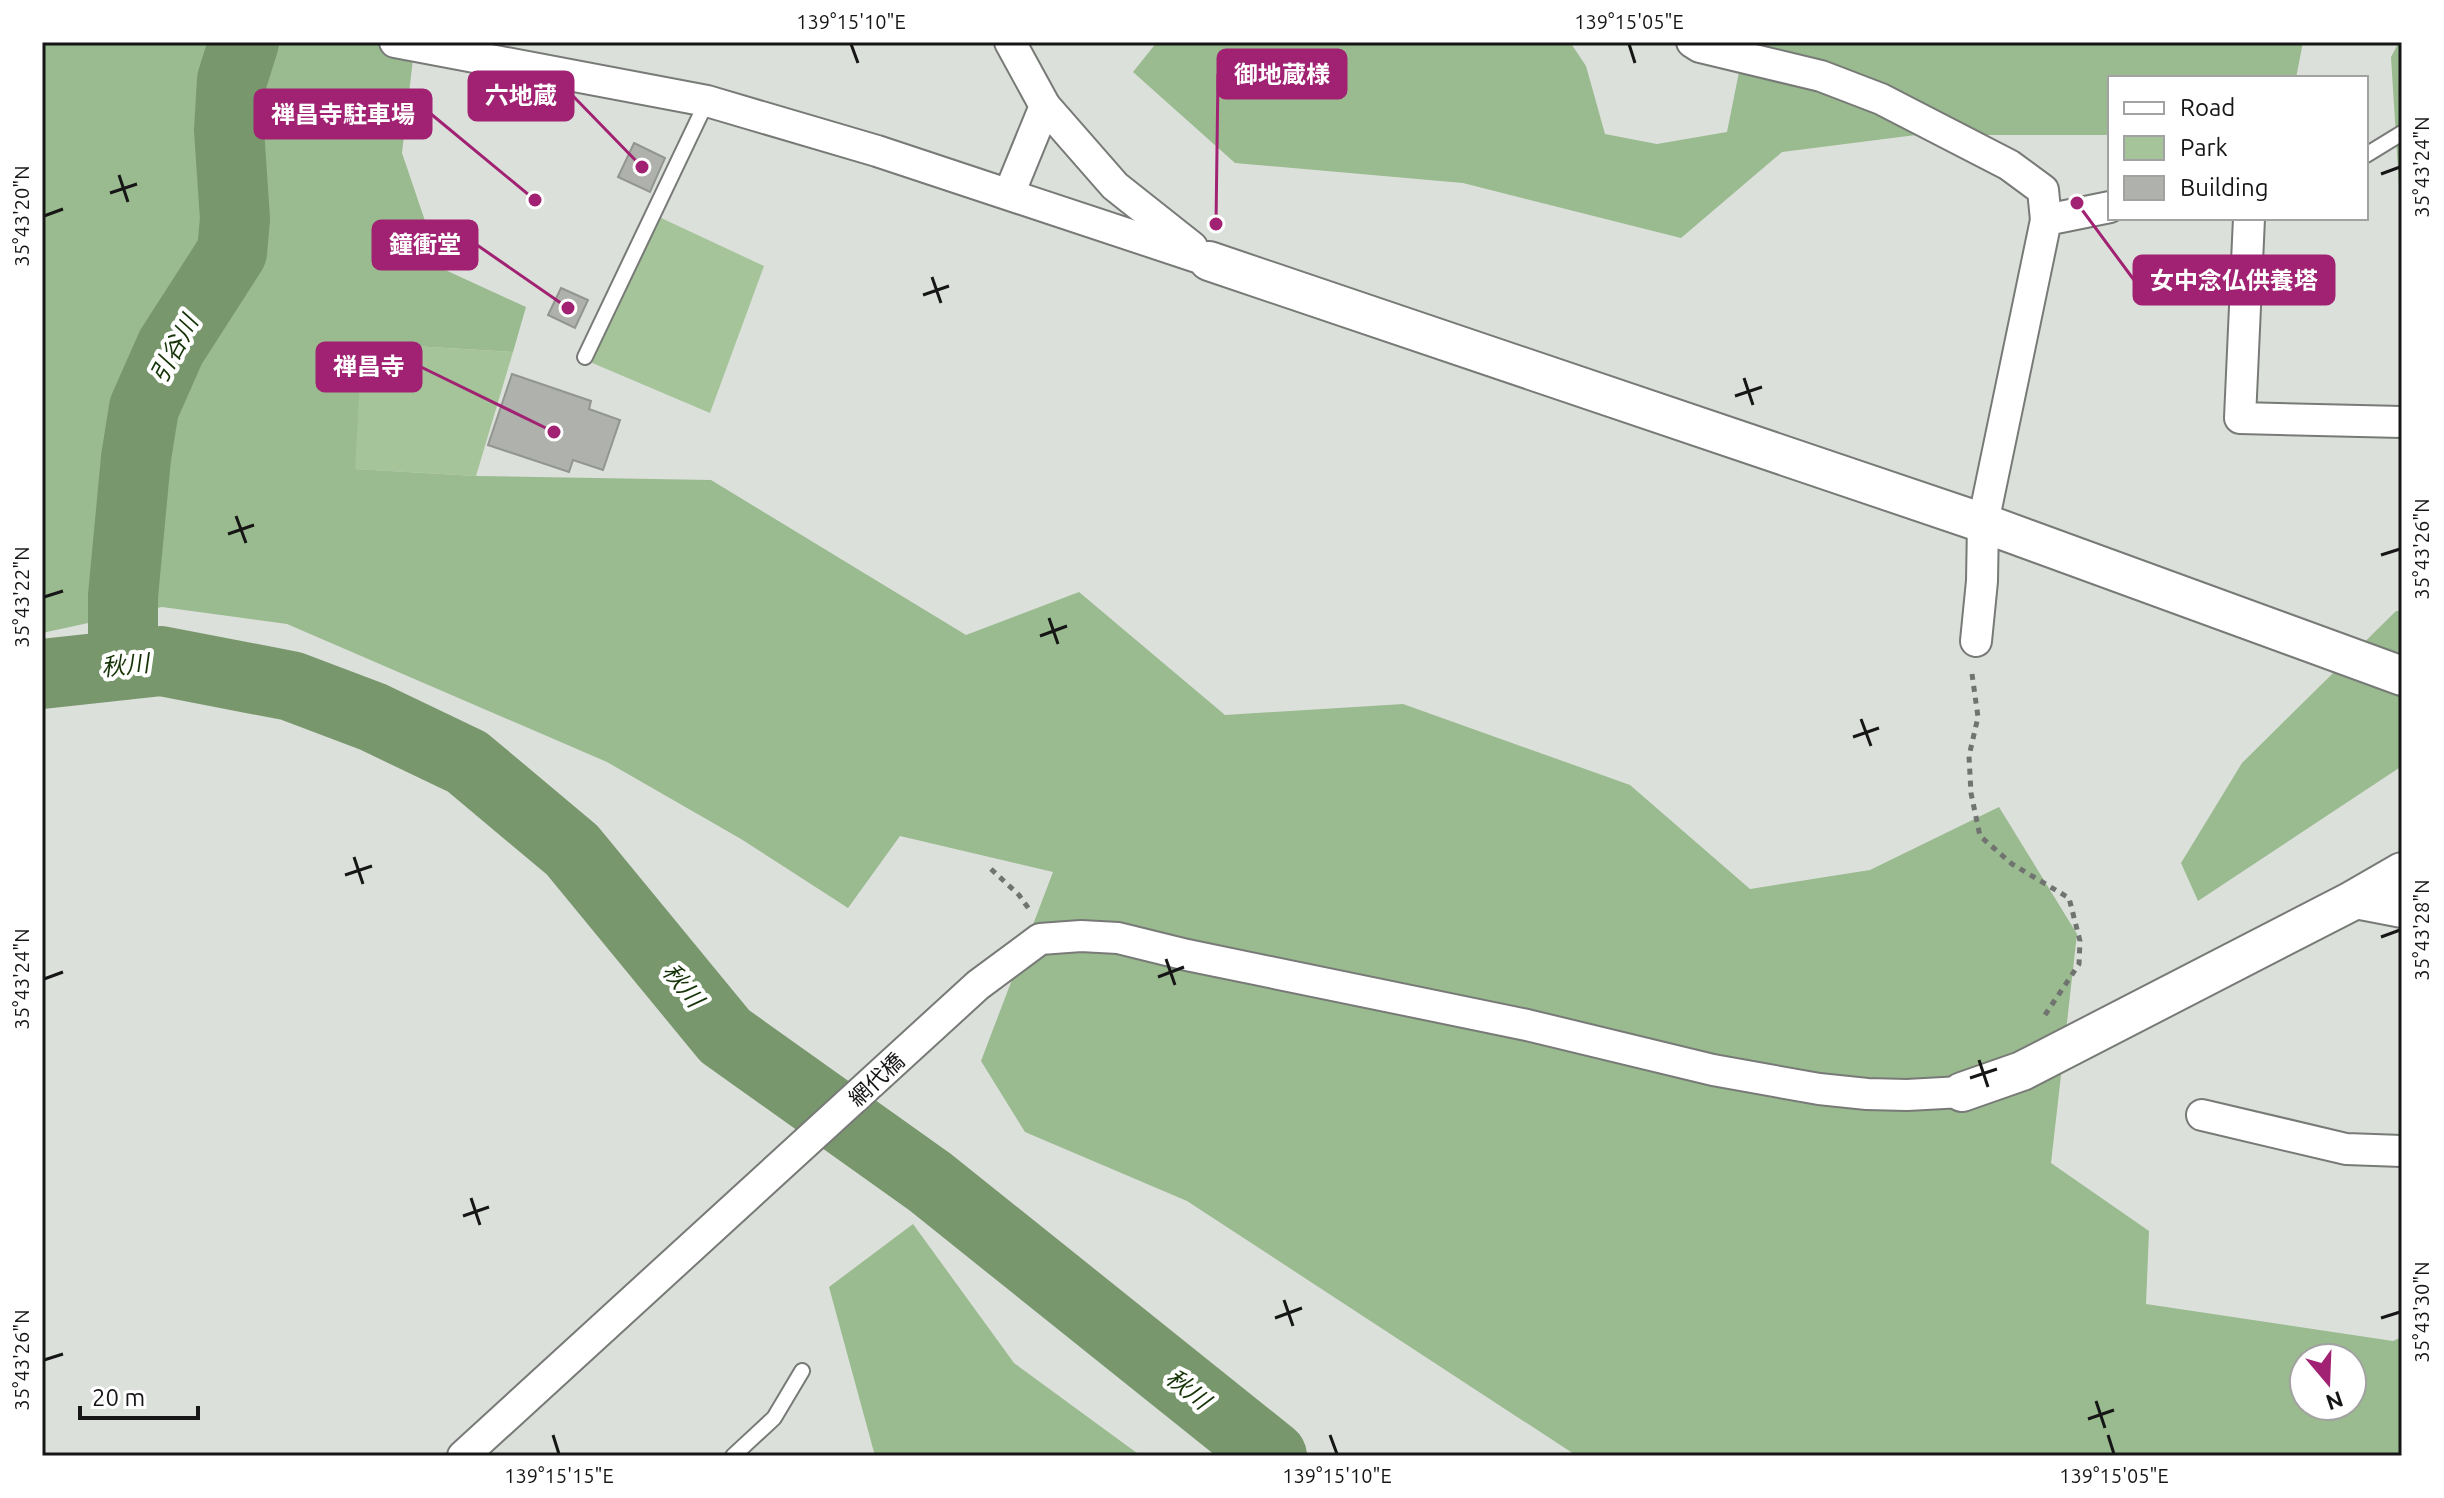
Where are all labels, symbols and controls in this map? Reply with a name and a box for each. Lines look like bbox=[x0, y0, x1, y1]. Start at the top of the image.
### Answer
text: 139°15'10"E bbox=[796, 10, 906, 33]
text: 139°15'05"E bbox=[1574, 10, 1684, 33]
callout: 御地蔵様 bbox=[1218, 50, 1346, 98]
text: 御地蔵様 bbox=[1234, 61, 1330, 88]
callout: 六地蔵 bbox=[469, 72, 573, 120]
legend bbox=[2108, 76, 2368, 220]
text: 六地蔵 bbox=[485, 82, 557, 109]
callout: 禅昌寺駐車場 bbox=[255, 90, 431, 138]
text: Road bbox=[2180, 94, 2235, 121]
text: 禅昌寺駐車場 bbox=[271, 101, 415, 128]
text: 35°43'24"N bbox=[2410, 116, 2433, 218]
text: Park bbox=[2180, 134, 2228, 161]
text: 35°43'20"N bbox=[10, 165, 33, 267]
text: Building bbox=[2180, 174, 2268, 201]
callout: 鐘衝堂 bbox=[373, 221, 477, 269]
text: 鐘衝堂 bbox=[389, 231, 461, 258]
callout: 女中念仏供養塔 bbox=[2134, 256, 2334, 304]
text: 女中念仏供養塔 bbox=[2150, 267, 2318, 294]
water label: 引谷川 bbox=[145, 308, 204, 387]
callout: 禅昌寺 bbox=[317, 343, 421, 391]
text: 禅昌寺 bbox=[333, 353, 405, 380]
text: 35°43'26"N bbox=[2410, 498, 2433, 600]
text: 35°43'22"N bbox=[10, 546, 33, 648]
water label: 秋川 bbox=[100, 649, 153, 681]
text: 35°43'28"N bbox=[2410, 879, 2433, 981]
text: 35°43'24"N bbox=[10, 928, 33, 1030]
water label: 秋川 bbox=[657, 958, 710, 1014]
street label: 網代橋 bbox=[843, 1047, 909, 1111]
text: 35°43'30"N bbox=[2410, 1261, 2433, 1363]
text: 35°43'26"N bbox=[10, 1309, 33, 1411]
north arrow bbox=[2288, 1342, 2368, 1422]
water label: 秋川 bbox=[1161, 1363, 1217, 1416]
scale bar bbox=[80, 1370, 198, 1420]
text: 20 m bbox=[92, 1384, 145, 1411]
text: N bbox=[2323, 1387, 2347, 1416]
text: 139°15'15"E bbox=[504, 1464, 614, 1487]
text: 139°15'10"E bbox=[1282, 1464, 1392, 1487]
text: 139°15'05"E bbox=[2059, 1464, 2169, 1487]

